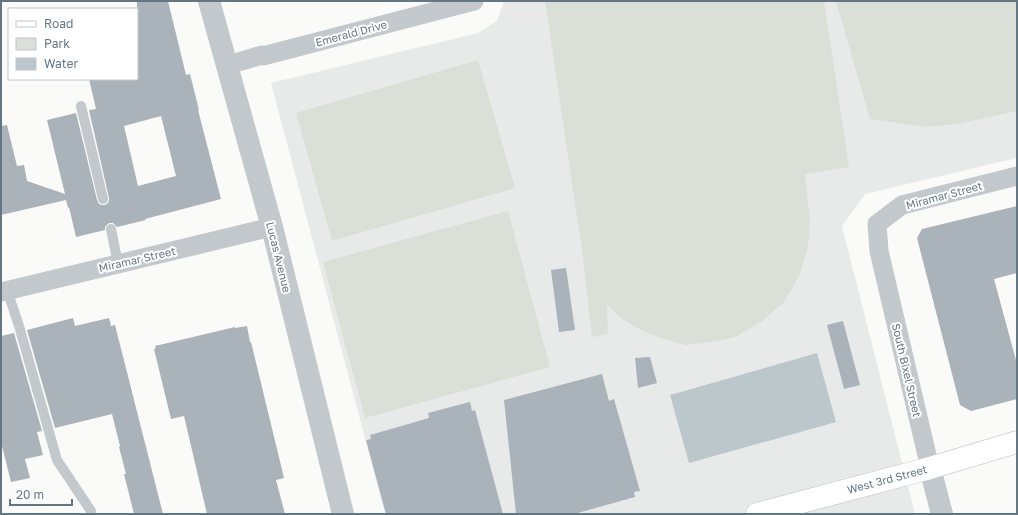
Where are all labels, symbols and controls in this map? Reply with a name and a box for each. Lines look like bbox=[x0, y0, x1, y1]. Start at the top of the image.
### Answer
legend bbox=[8, 8, 138, 80]
text: Road bbox=[44, 16, 73, 31]
street label: Emerald Drive bbox=[314, 17, 388, 49]
text: Park bbox=[44, 36, 70, 51]
text: Water bbox=[44, 56, 78, 71]
street label: Miramar Street bbox=[904, 179, 984, 211]
street label: Lucas Avenue bbox=[264, 220, 294, 294]
street label: Miramar Street bbox=[97, 244, 177, 274]
street label: South Bixel Street bbox=[890, 322, 924, 418]
street label: West 3rd Street bbox=[846, 462, 928, 496]
scale bar bbox=[10, 481, 72, 507]
text: 20 m bbox=[16, 487, 44, 502]

